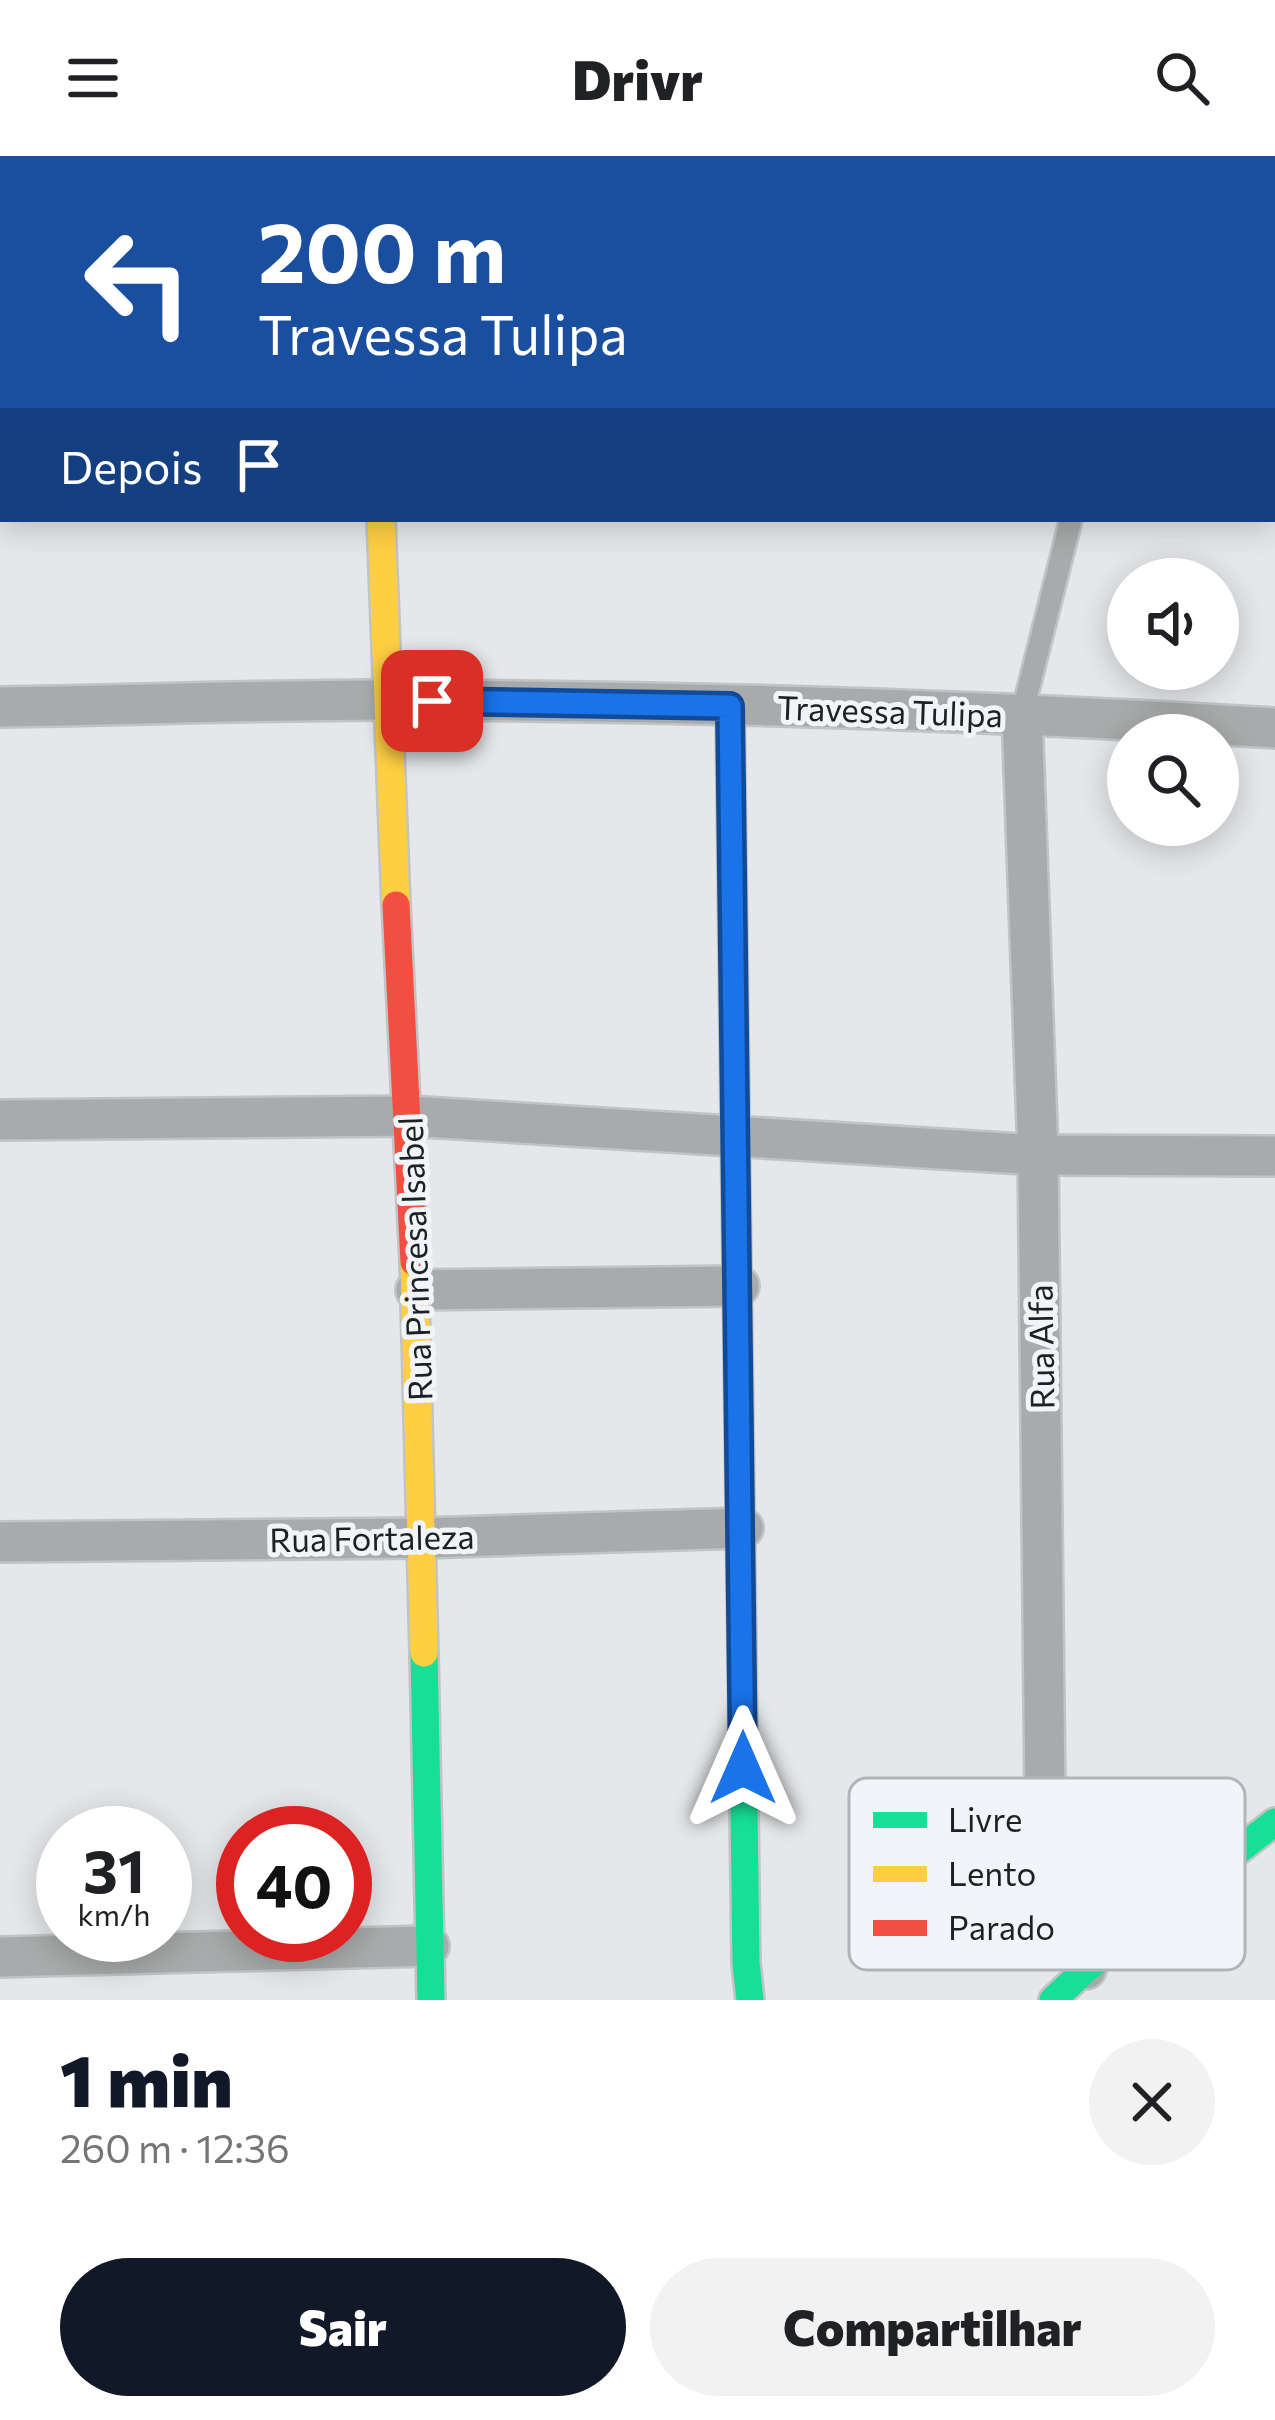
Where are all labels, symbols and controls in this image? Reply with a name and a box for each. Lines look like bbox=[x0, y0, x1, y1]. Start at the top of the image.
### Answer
icon: menu bbox=[60, 45, 126, 111]
text: Drivr bbox=[572, 45, 703, 111]
icon: search bbox=[1149, 45, 1215, 111]
text: 200 m bbox=[258, 198, 506, 300]
icon: left bbox=[60, 204, 216, 360]
text: Travessa Tulipa bbox=[258, 300, 628, 366]
icon: arrive bbox=[226, 432, 292, 498]
text: Depois bbox=[60, 438, 202, 493]
map controls bbox=[1107, 558, 1239, 846]
button: sound bbox=[1107, 558, 1239, 690]
pin bbox=[381, 650, 483, 752]
icon: arrive bbox=[399, 668, 465, 734]
street label: Travessa Tulipa bbox=[776, 686, 1004, 734]
button: search bbox=[1107, 714, 1239, 846]
street label: Rua Princesa Isabel bbox=[389, 1116, 439, 1402]
street label: Rua Alfa bbox=[1018, 1284, 1062, 1410]
street label: Rua Fortaleza bbox=[269, 1515, 475, 1559]
position arrow bbox=[680, 1705, 806, 1831]
legend bbox=[849, 1778, 1245, 1970]
text: Livre bbox=[948, 1798, 1022, 1839]
speed limit sign: 40 bbox=[216, 1806, 372, 1962]
text: 31 bbox=[83, 1832, 145, 1905]
text: Lento bbox=[948, 1852, 1036, 1893]
text: km/h bbox=[78, 1895, 150, 1932]
text: Parado bbox=[948, 1906, 1055, 1947]
text: 1 min bbox=[60, 2034, 233, 2122]
button: close bbox=[1089, 2039, 1215, 2165]
text: 260 m · 12:36 bbox=[60, 2123, 290, 2171]
button: Sair bbox=[60, 2258, 626, 2396]
button: Compartilhar bbox=[650, 2258, 1215, 2396]

